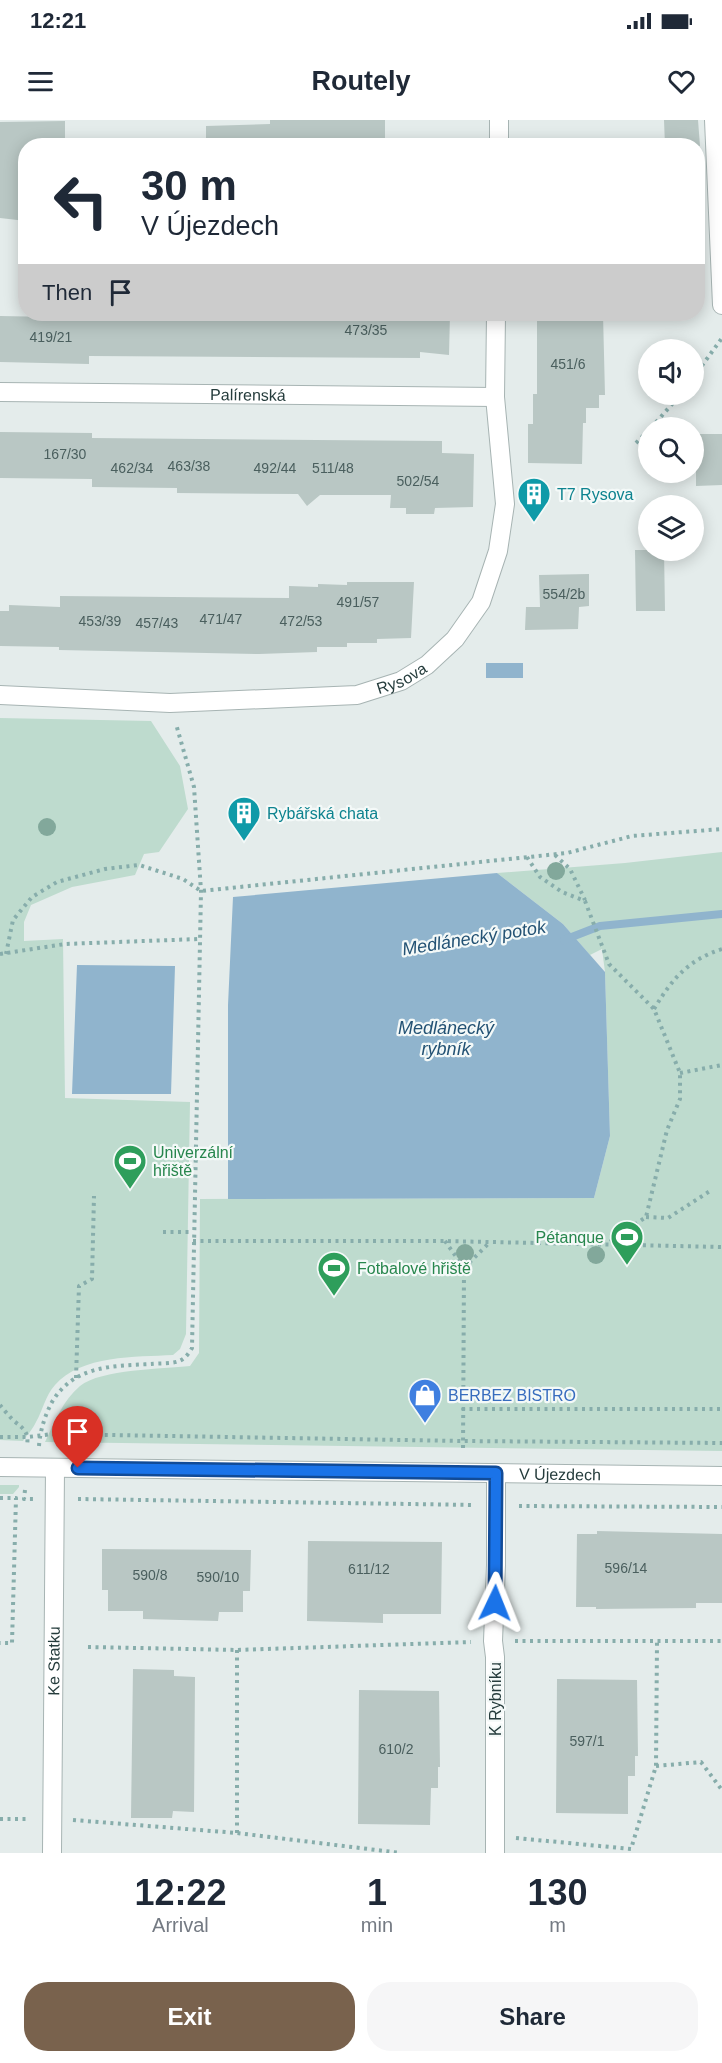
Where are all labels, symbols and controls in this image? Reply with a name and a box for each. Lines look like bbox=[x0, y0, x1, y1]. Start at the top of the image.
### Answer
text: 12:21 bbox=[30, 8, 86, 33]
icon: menu bbox=[24, 65, 57, 98]
icon: heart bbox=[665, 65, 698, 98]
text: Routely bbox=[311, 66, 411, 96]
icon: left bbox=[42, 162, 120, 240]
text: 30 m bbox=[141, 162, 237, 209]
text: V Újezdech bbox=[141, 211, 279, 241]
icon: arrive bbox=[104, 276, 137, 309]
text: Then bbox=[42, 280, 92, 305]
house number: 473/35 bbox=[345, 322, 388, 338]
house number: 419/21 bbox=[30, 329, 73, 345]
map controls bbox=[638, 339, 704, 561]
button: sound bbox=[638, 339, 704, 405]
house number: 451/6 bbox=[550, 356, 586, 372]
street label: Palírenská bbox=[210, 386, 286, 403]
button: search bbox=[638, 417, 704, 483]
house number: 167/30 bbox=[44, 446, 87, 462]
house number: 463/38 bbox=[168, 458, 211, 474]
house number: 462/34 bbox=[111, 460, 154, 476]
house number: 492/44 bbox=[254, 460, 297, 476]
house number: 511/48 bbox=[312, 460, 354, 476]
house number: 502/54 bbox=[397, 473, 440, 489]
building icon: T7 Rysova bbox=[516, 476, 552, 523]
place label: T7 Rysova bbox=[557, 486, 634, 503]
button: layers bbox=[638, 495, 704, 561]
house number: 554/2b bbox=[543, 586, 586, 602]
house number: 491/57 bbox=[337, 594, 380, 610]
house number: 471/47 bbox=[200, 611, 243, 627]
house number: 453/39 bbox=[79, 613, 122, 629]
house number: 472/53 bbox=[280, 613, 323, 629]
house number: 457/43 bbox=[136, 615, 179, 631]
street label: Rysova bbox=[374, 659, 430, 697]
building icon: Rybářská chata bbox=[226, 795, 262, 842]
place label: Rybářská chata bbox=[267, 805, 378, 822]
water label: Medlánecký potok bbox=[401, 917, 548, 959]
water label: Medlánecký rybník bbox=[398, 1018, 495, 1059]
sports icon: Univerzální hřiště bbox=[112, 1143, 148, 1190]
place label: Univerzální hřiště bbox=[153, 1144, 234, 1179]
sports icon: Pétanque bbox=[609, 1219, 645, 1266]
place label: Pétanque bbox=[535, 1229, 604, 1246]
sports icon: Fotbalové hřiště bbox=[316, 1250, 352, 1297]
place label: Fotbalové hřiště bbox=[357, 1260, 471, 1277]
shop icon: BERBEZ BISTRO bbox=[407, 1377, 443, 1424]
place label: BERBEZ BISTRO bbox=[448, 1387, 576, 1404]
pin bbox=[52, 1406, 103, 1468]
icon: arrive bbox=[61, 1415, 94, 1448]
street label: V Újezdech bbox=[519, 1464, 601, 1483]
house number: 596/14 bbox=[605, 1560, 648, 1576]
house number: 611/12 bbox=[348, 1561, 390, 1577]
house number: 590/8 bbox=[132, 1567, 168, 1583]
house number: 590/10 bbox=[197, 1569, 240, 1585]
position arrow bbox=[463, 1571, 527, 1635]
street label: Ke Statku bbox=[45, 1626, 62, 1696]
street label: K Rybníku bbox=[487, 1662, 504, 1736]
house number: 597/1 bbox=[569, 1733, 605, 1749]
house number: 610/2 bbox=[378, 1741, 414, 1757]
text: 12:22 bbox=[134, 1872, 226, 1913]
text: 1 bbox=[367, 1872, 387, 1913]
text: 130 bbox=[527, 1872, 588, 1913]
text: Arrival bbox=[152, 1914, 209, 1936]
text: min bbox=[361, 1914, 393, 1936]
text: m bbox=[549, 1914, 566, 1936]
button: Exit bbox=[24, 1982, 355, 2051]
button: Share bbox=[367, 1982, 698, 2051]

